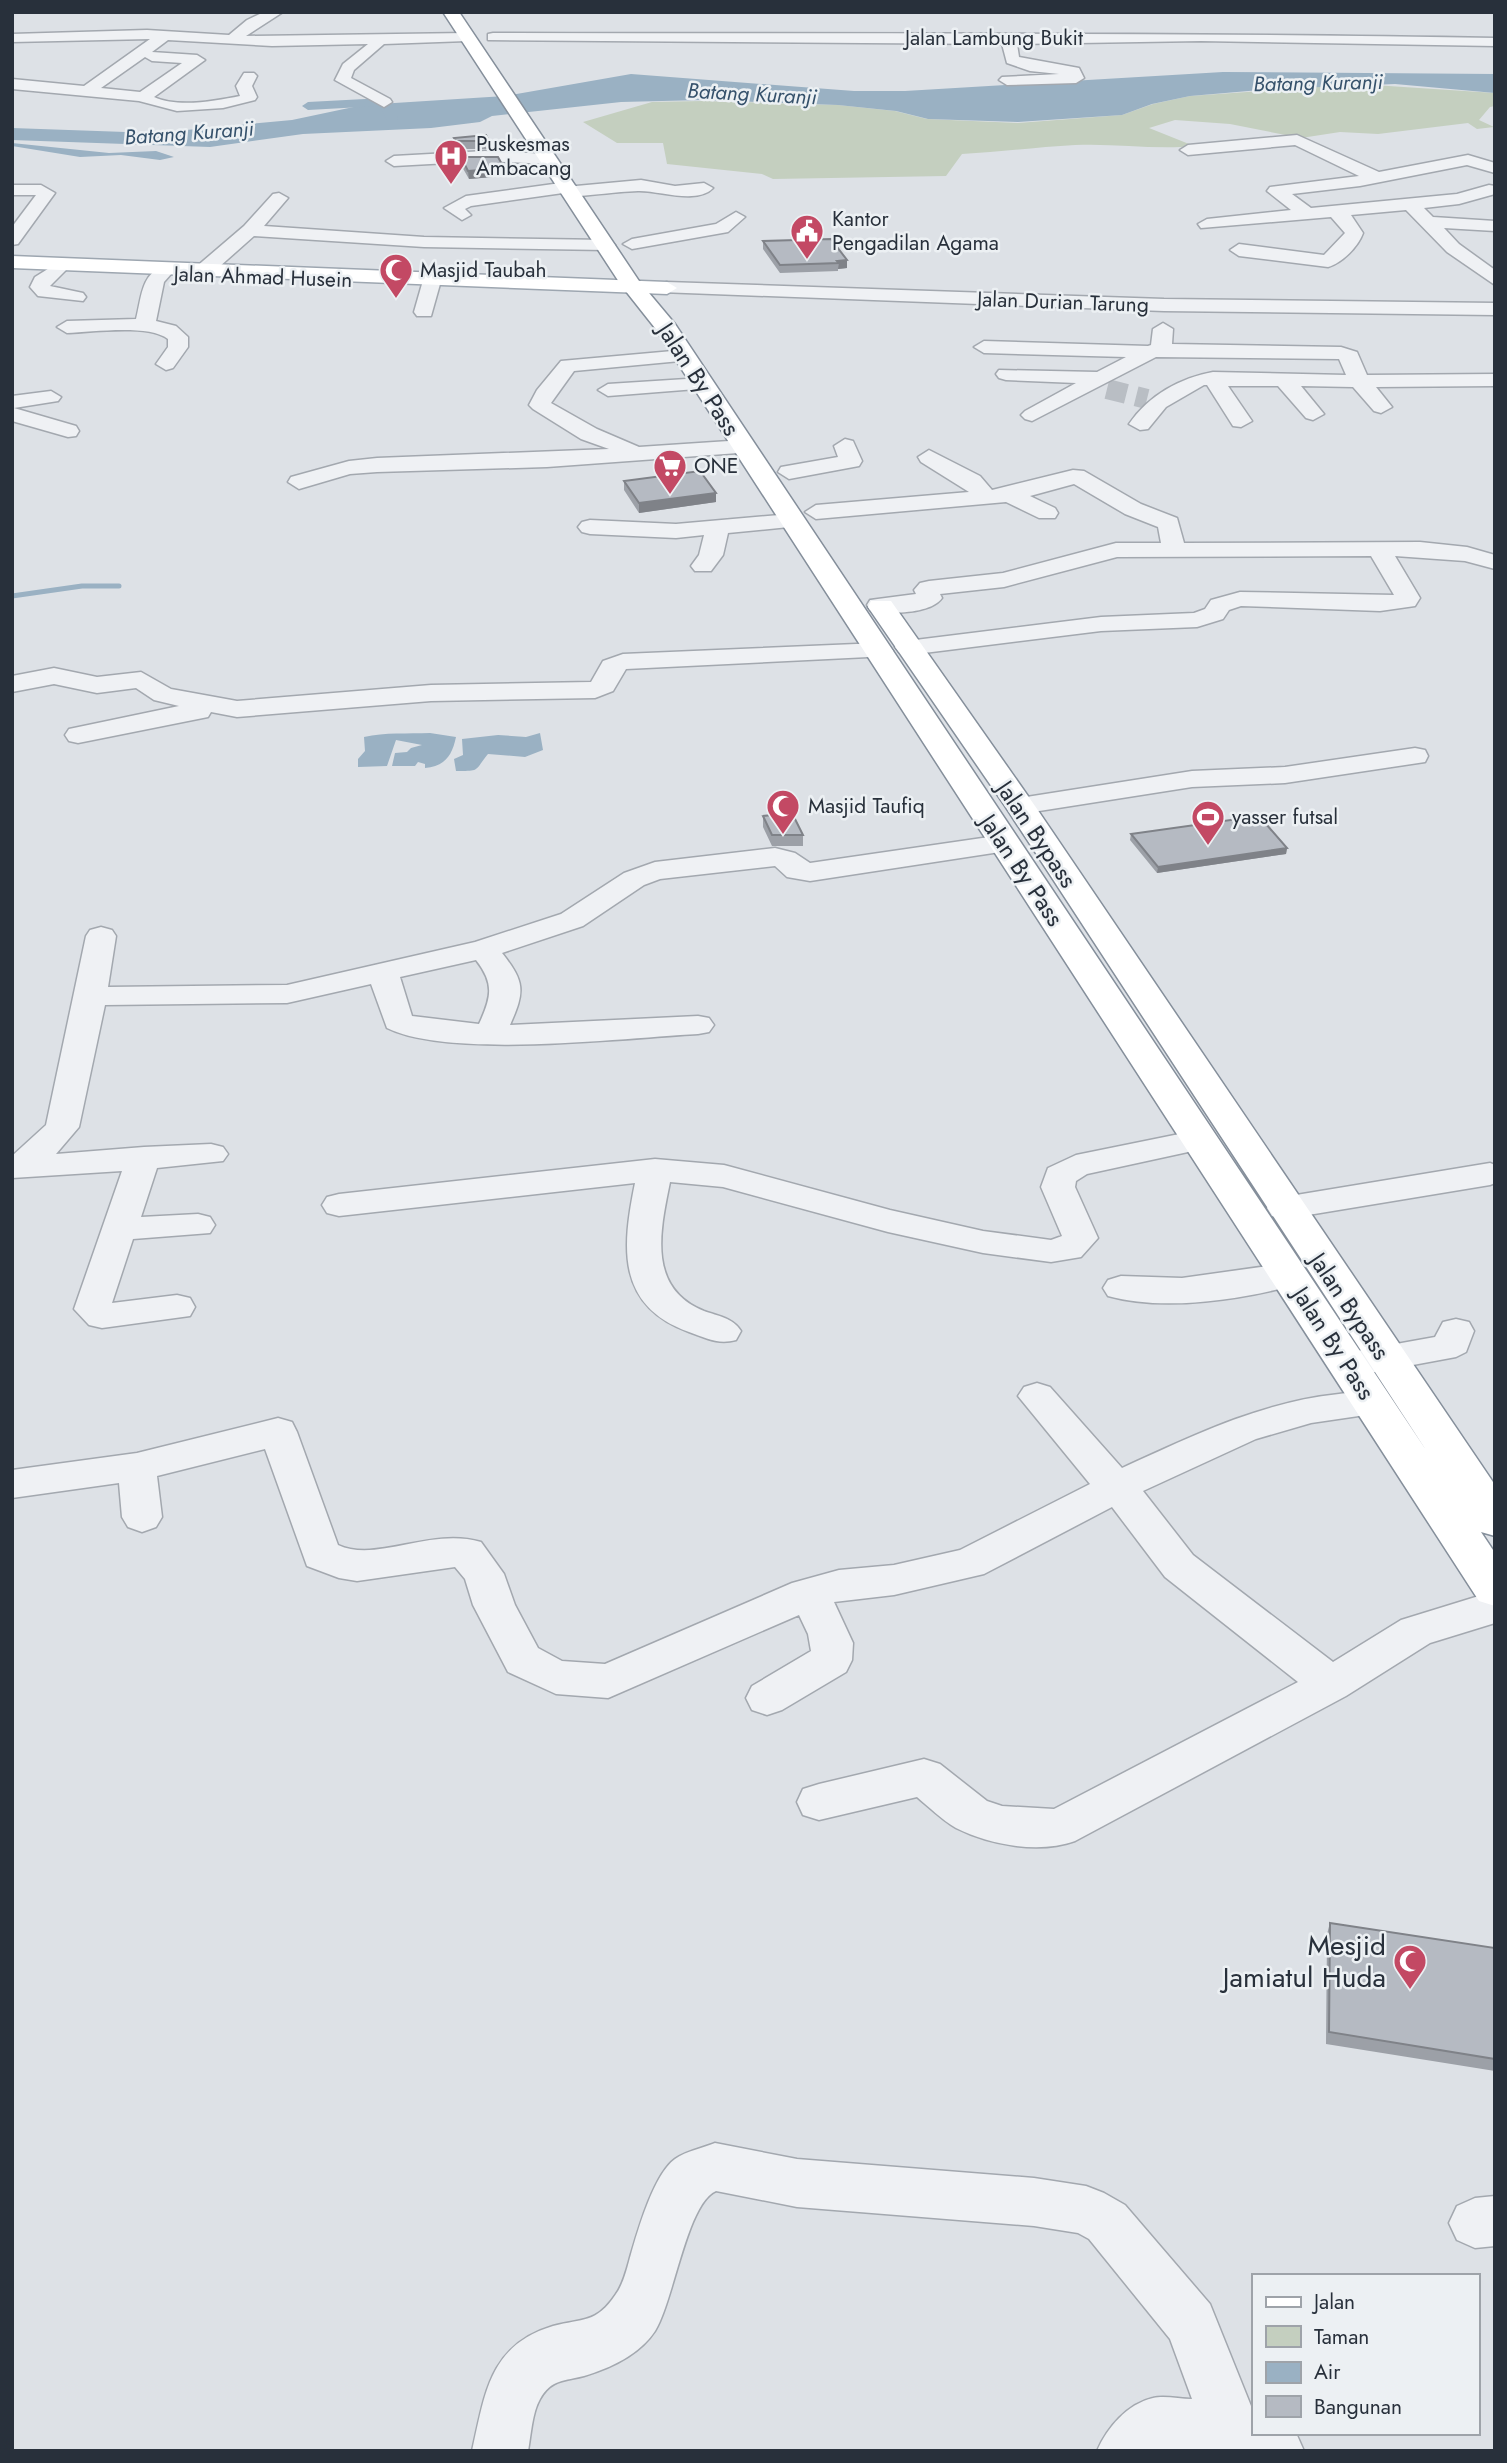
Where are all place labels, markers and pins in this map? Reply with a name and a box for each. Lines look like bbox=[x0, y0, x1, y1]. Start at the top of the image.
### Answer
place label: Puskesmas Ambacang bbox=[476, 129, 571, 183]
hospital icon: Puskesmas Ambacang bbox=[432, 137, 470, 186]
place label: Kantor Pengadilan Agama bbox=[832, 204, 999, 258]
public building icon: Kantor Pengadilan Agama bbox=[788, 212, 826, 261]
mosque icon: Masjid Taubah bbox=[377, 251, 415, 300]
place label: Masjid Taubah bbox=[420, 255, 546, 285]
supermarket icon: ONE bbox=[651, 447, 689, 496]
place label: ONE bbox=[694, 451, 738, 481]
mosque icon: Masjid Taufiq bbox=[764, 787, 802, 836]
place label: Masjid Taufiq bbox=[808, 791, 925, 821]
sports icon: yasser futsal bbox=[1189, 798, 1227, 847]
place label: yasser futsal bbox=[1232, 802, 1338, 832]
place label: Mesjid Jamiatul Huda bbox=[1219, 1925, 1386, 1998]
mosque icon: Mesjid Jamiatul Huda bbox=[1391, 1942, 1429, 1991]

